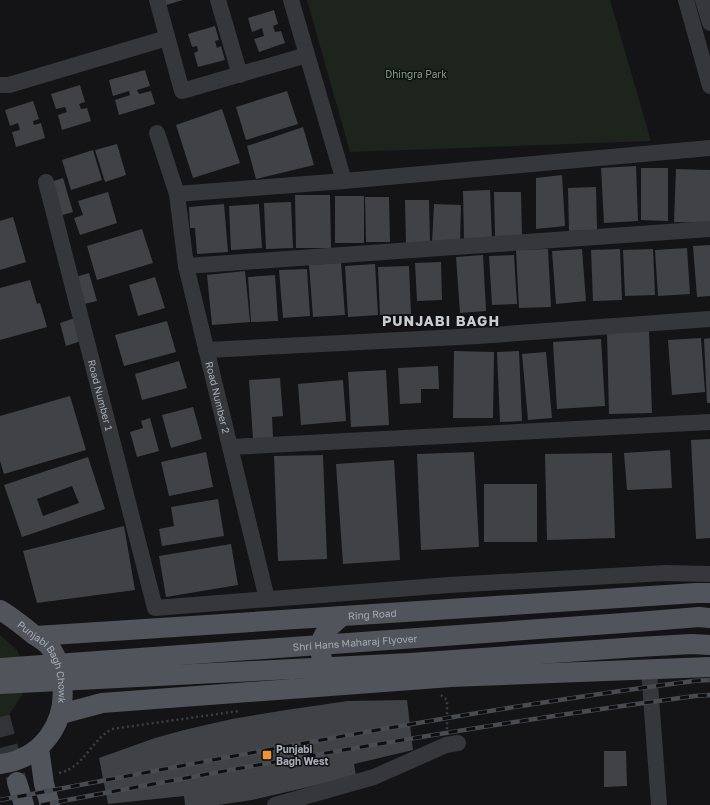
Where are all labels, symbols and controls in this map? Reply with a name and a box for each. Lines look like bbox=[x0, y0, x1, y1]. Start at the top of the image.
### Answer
park label: Dhingra Park bbox=[385, 68, 447, 80]
district label: PUNJABI BAGH bbox=[382, 312, 500, 329]
street label: Road Number 1 bbox=[86, 358, 115, 432]
street label: Road Number 2 bbox=[203, 360, 233, 435]
street label: Ring Road bbox=[348, 607, 397, 622]
street label: Punjabi Bagh Chowk bbox=[15, 618, 69, 704]
street label: Shri Hans Maharaj Flyover bbox=[292, 632, 418, 653]
place label: Punjabi Bagh West bbox=[276, 743, 329, 767]
marker: Punjabi Bagh West bbox=[261, 749, 273, 761]

